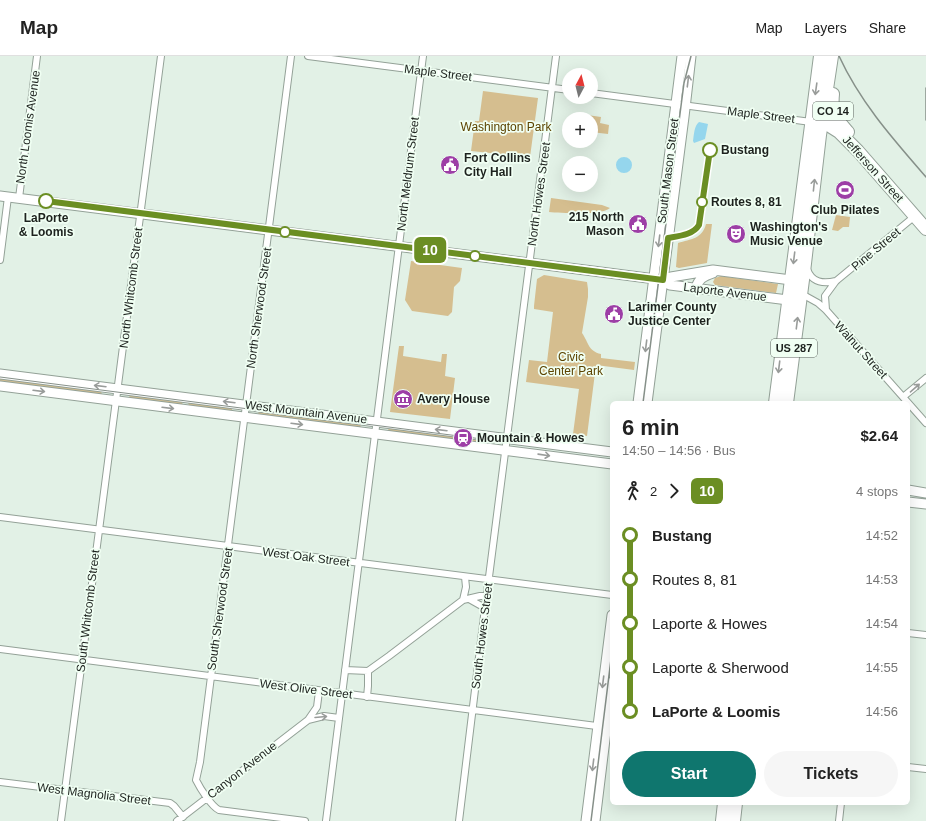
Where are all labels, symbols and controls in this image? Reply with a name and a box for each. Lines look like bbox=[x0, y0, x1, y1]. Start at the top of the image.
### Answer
text: Map bbox=[20, 17, 58, 38]
text: Map bbox=[755, 20, 783, 36]
text: Layers bbox=[805, 20, 847, 36]
text: Share bbox=[869, 20, 906, 36]
street label: Maple Street bbox=[403, 62, 473, 84]
north arrow bbox=[562, 68, 598, 104]
map controls bbox=[562, 68, 598, 192]
street label: North Loomis Avenue bbox=[13, 69, 43, 185]
one-way arrow bbox=[684, 75, 692, 88]
one-way arrow bbox=[812, 82, 820, 95]
road number: CO 14 bbox=[813, 102, 853, 120]
street label: Maple Street bbox=[726, 104, 796, 126]
button: + bbox=[562, 112, 598, 148]
street label: North Meldrum Street bbox=[394, 116, 422, 232]
street label: South Mason Street bbox=[655, 117, 681, 224]
park label: Washington Park bbox=[461, 120, 552, 134]
street label: Jefferson Street bbox=[840, 133, 907, 206]
street label: North Howes Street bbox=[525, 141, 553, 247]
marker: Bustang bbox=[702, 142, 718, 158]
place label: Bustang bbox=[721, 143, 769, 157]
place label: Fort Collins City Hall bbox=[464, 151, 531, 179]
public building icon: Fort Collins City Hall bbox=[439, 154, 461, 176]
button: − bbox=[562, 156, 598, 192]
one-way arrow bbox=[811, 179, 818, 192]
sports icon: Club Pilates bbox=[834, 179, 856, 201]
marker: LaPorte & Loomis bbox=[38, 193, 54, 209]
place label: Routes 8, 81 bbox=[711, 195, 782, 209]
marker: Routes 8, 81 bbox=[696, 196, 708, 208]
place label: Club Pilates bbox=[811, 203, 880, 217]
place label: 215 North Mason bbox=[569, 210, 624, 238]
place label: LaPorte & Loomis bbox=[19, 211, 74, 239]
public building icon: 215 North Mason bbox=[627, 213, 649, 235]
place label: Washington's Music Venue bbox=[750, 220, 828, 248]
theatre icon: Washington's Music Venue bbox=[725, 223, 747, 245]
street label: Pine Street bbox=[849, 224, 904, 273]
street label: North Whitcomb Street bbox=[117, 226, 145, 349]
unlabelled marker bbox=[279, 226, 291, 238]
one-way arrow bbox=[655, 234, 663, 247]
line badge: 10 bbox=[412, 237, 448, 263]
text: 10 bbox=[422, 242, 438, 258]
street label: North Sherwood Street bbox=[244, 246, 275, 369]
unlabelled marker bbox=[469, 250, 481, 262]
one-way arrow bbox=[790, 251, 797, 264]
street label: Laporte Avenue bbox=[683, 280, 768, 304]
place label: Larimer County Justice Center bbox=[628, 300, 717, 328]
public building icon: Larimer County Justice Center bbox=[603, 303, 625, 325]
one-way arrow bbox=[794, 317, 801, 330]
street label: Walnut Street bbox=[832, 318, 891, 382]
one-way arrow bbox=[642, 339, 650, 352]
road number: US 287 bbox=[771, 339, 817, 357]
park label: Civic Center Park bbox=[539, 350, 604, 378]
one-way arrow bbox=[776, 360, 783, 373]
one-way arrow bbox=[94, 382, 107, 390]
one-way arrow bbox=[909, 383, 920, 392]
one-way arrow bbox=[32, 387, 45, 395]
museum icon: Avery House bbox=[392, 388, 414, 410]
place label: Avery House bbox=[417, 392, 490, 406]
one-way arrow bbox=[223, 398, 236, 406]
street label: West Mountain Avenue bbox=[244, 398, 368, 426]
one-way arrow bbox=[161, 404, 174, 411]
text: 6 min bbox=[622, 415, 679, 440]
one-way arrow bbox=[290, 420, 303, 428]
one-way arrow bbox=[435, 426, 448, 434]
station icon: Mountain & Howes bbox=[452, 427, 474, 449]
text: $2.64 bbox=[860, 427, 898, 444]
place label: Mountain & Howes bbox=[477, 431, 585, 445]
text: 14:50 – 14:56 · Bus bbox=[622, 443, 735, 458]
one-way arrow bbox=[537, 451, 550, 459]
icon: walk bbox=[622, 480, 644, 502]
icon: forward bbox=[663, 480, 685, 502]
text: 10 bbox=[699, 483, 715, 499]
text: 2 bbox=[650, 484, 657, 499]
text: 4 stops bbox=[856, 484, 898, 499]
text: Bustang bbox=[652, 527, 712, 544]
text: 14:52 bbox=[865, 528, 898, 543]
street label: West Oak Street bbox=[262, 545, 351, 569]
street label: South Sherwood Street bbox=[204, 546, 236, 671]
street label: South Whitcomb Street bbox=[74, 548, 103, 673]
text: Routes 8, 81 bbox=[652, 571, 737, 588]
text: 14:53 bbox=[865, 572, 898, 587]
street label: South Howes Street bbox=[469, 582, 496, 690]
text: Laporte & Howes bbox=[652, 615, 767, 632]
text: 14:54 bbox=[865, 616, 898, 631]
text: Laporte & Sherwood bbox=[652, 659, 789, 676]
text: 14:55 bbox=[865, 660, 898, 675]
one-way arrow bbox=[600, 675, 607, 688]
street label: West Olive Street bbox=[259, 676, 354, 702]
text: LaPorte & Loomis bbox=[652, 703, 780, 720]
text: 14:56 bbox=[865, 704, 898, 719]
one-way arrow bbox=[315, 714, 328, 721]
street label: Canyon Avenue bbox=[204, 738, 280, 802]
button: Start bbox=[622, 751, 756, 797]
button: Tickets bbox=[764, 751, 898, 797]
one-way arrow bbox=[589, 758, 597, 771]
street label: West Magnolia Street bbox=[36, 780, 152, 808]

